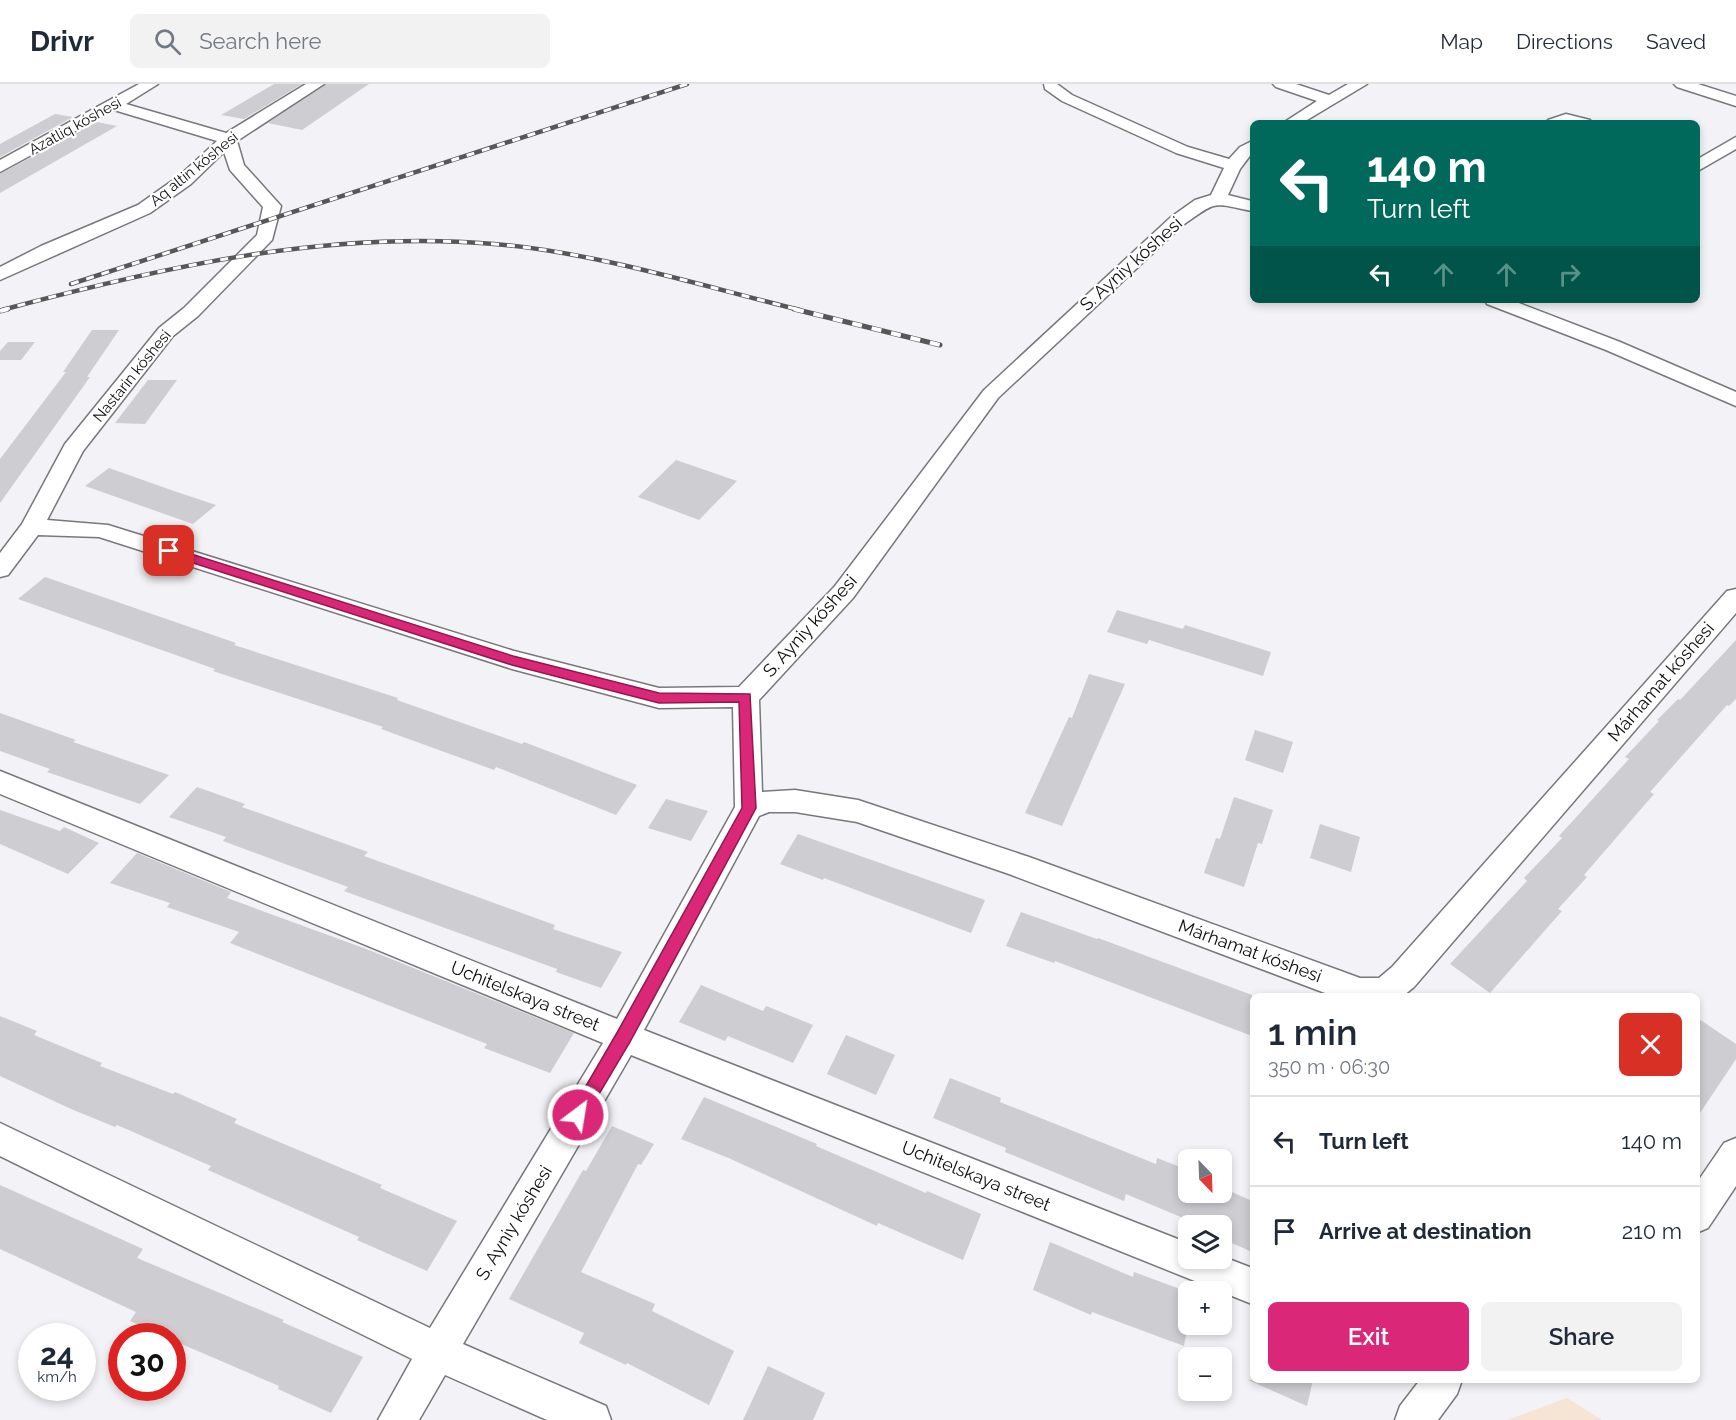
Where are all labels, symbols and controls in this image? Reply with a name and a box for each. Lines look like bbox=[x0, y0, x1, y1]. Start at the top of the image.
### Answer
search box bbox=[130, 14, 550, 68]
text: Drivr bbox=[30, 25, 94, 58]
icon: search bbox=[151, 25, 184, 58]
text: Search here bbox=[199, 28, 321, 54]
text: Map bbox=[1440, 29, 1483, 54]
text: Directions bbox=[1516, 29, 1613, 54]
text: Saved bbox=[1646, 29, 1706, 54]
street label: Azatliq kóshesi bbox=[26, 93, 124, 159]
street label: Aq altin kóshesi bbox=[146, 128, 242, 210]
text: 140 m bbox=[1367, 143, 1487, 192]
icon: left bbox=[1268, 144, 1346, 222]
text: Turn left bbox=[1367, 193, 1470, 224]
street label: S. Ayniy kóshesi bbox=[1075, 212, 1186, 315]
icon: left bbox=[1364, 258, 1397, 291]
icon: ahead bbox=[1427, 258, 1460, 291]
icon: ahead bbox=[1490, 258, 1523, 291]
icon: right bbox=[1553, 258, 1586, 291]
street label: Nastarin kóshesi bbox=[89, 326, 175, 426]
pin bbox=[143, 525, 194, 576]
icon: arrive bbox=[152, 534, 185, 567]
street label: S. Ayniy kóshesi bbox=[758, 570, 861, 681]
street label: Márhamat kóshesi bbox=[1603, 618, 1718, 746]
street label: Márhamat kóshesi bbox=[1176, 915, 1325, 986]
street label: Uchitelskaya street bbox=[448, 956, 603, 1035]
text: 1 min bbox=[1268, 1011, 1357, 1053]
button: close bbox=[1619, 1013, 1682, 1076]
text: 350 m · 06:30 bbox=[1268, 1055, 1390, 1079]
position arrow bbox=[546, 1083, 610, 1147]
icon: left bbox=[1268, 1125, 1301, 1158]
text: Turn left bbox=[1319, 1128, 1409, 1154]
text: 140 m bbox=[1621, 1128, 1682, 1154]
street label: Uchitelskaya street bbox=[899, 1136, 1054, 1215]
north arrow bbox=[1178, 1149, 1232, 1203]
map controls bbox=[1178, 1149, 1232, 1401]
street label: S. Ayniy kóshesi bbox=[471, 1162, 556, 1284]
button: layers bbox=[1178, 1215, 1232, 1269]
icon: arrive bbox=[1268, 1215, 1301, 1248]
text: Arrive at destination bbox=[1319, 1218, 1532, 1244]
text: 210 m bbox=[1622, 1218, 1682, 1244]
button: + bbox=[1178, 1281, 1232, 1335]
button: Exit bbox=[1268, 1302, 1469, 1371]
button: Share bbox=[1481, 1302, 1682, 1371]
speed limit sign: 30 bbox=[108, 1323, 186, 1401]
text: 24 bbox=[40, 1337, 74, 1372]
button: − bbox=[1178, 1347, 1232, 1401]
text: km/h bbox=[37, 1368, 77, 1386]

